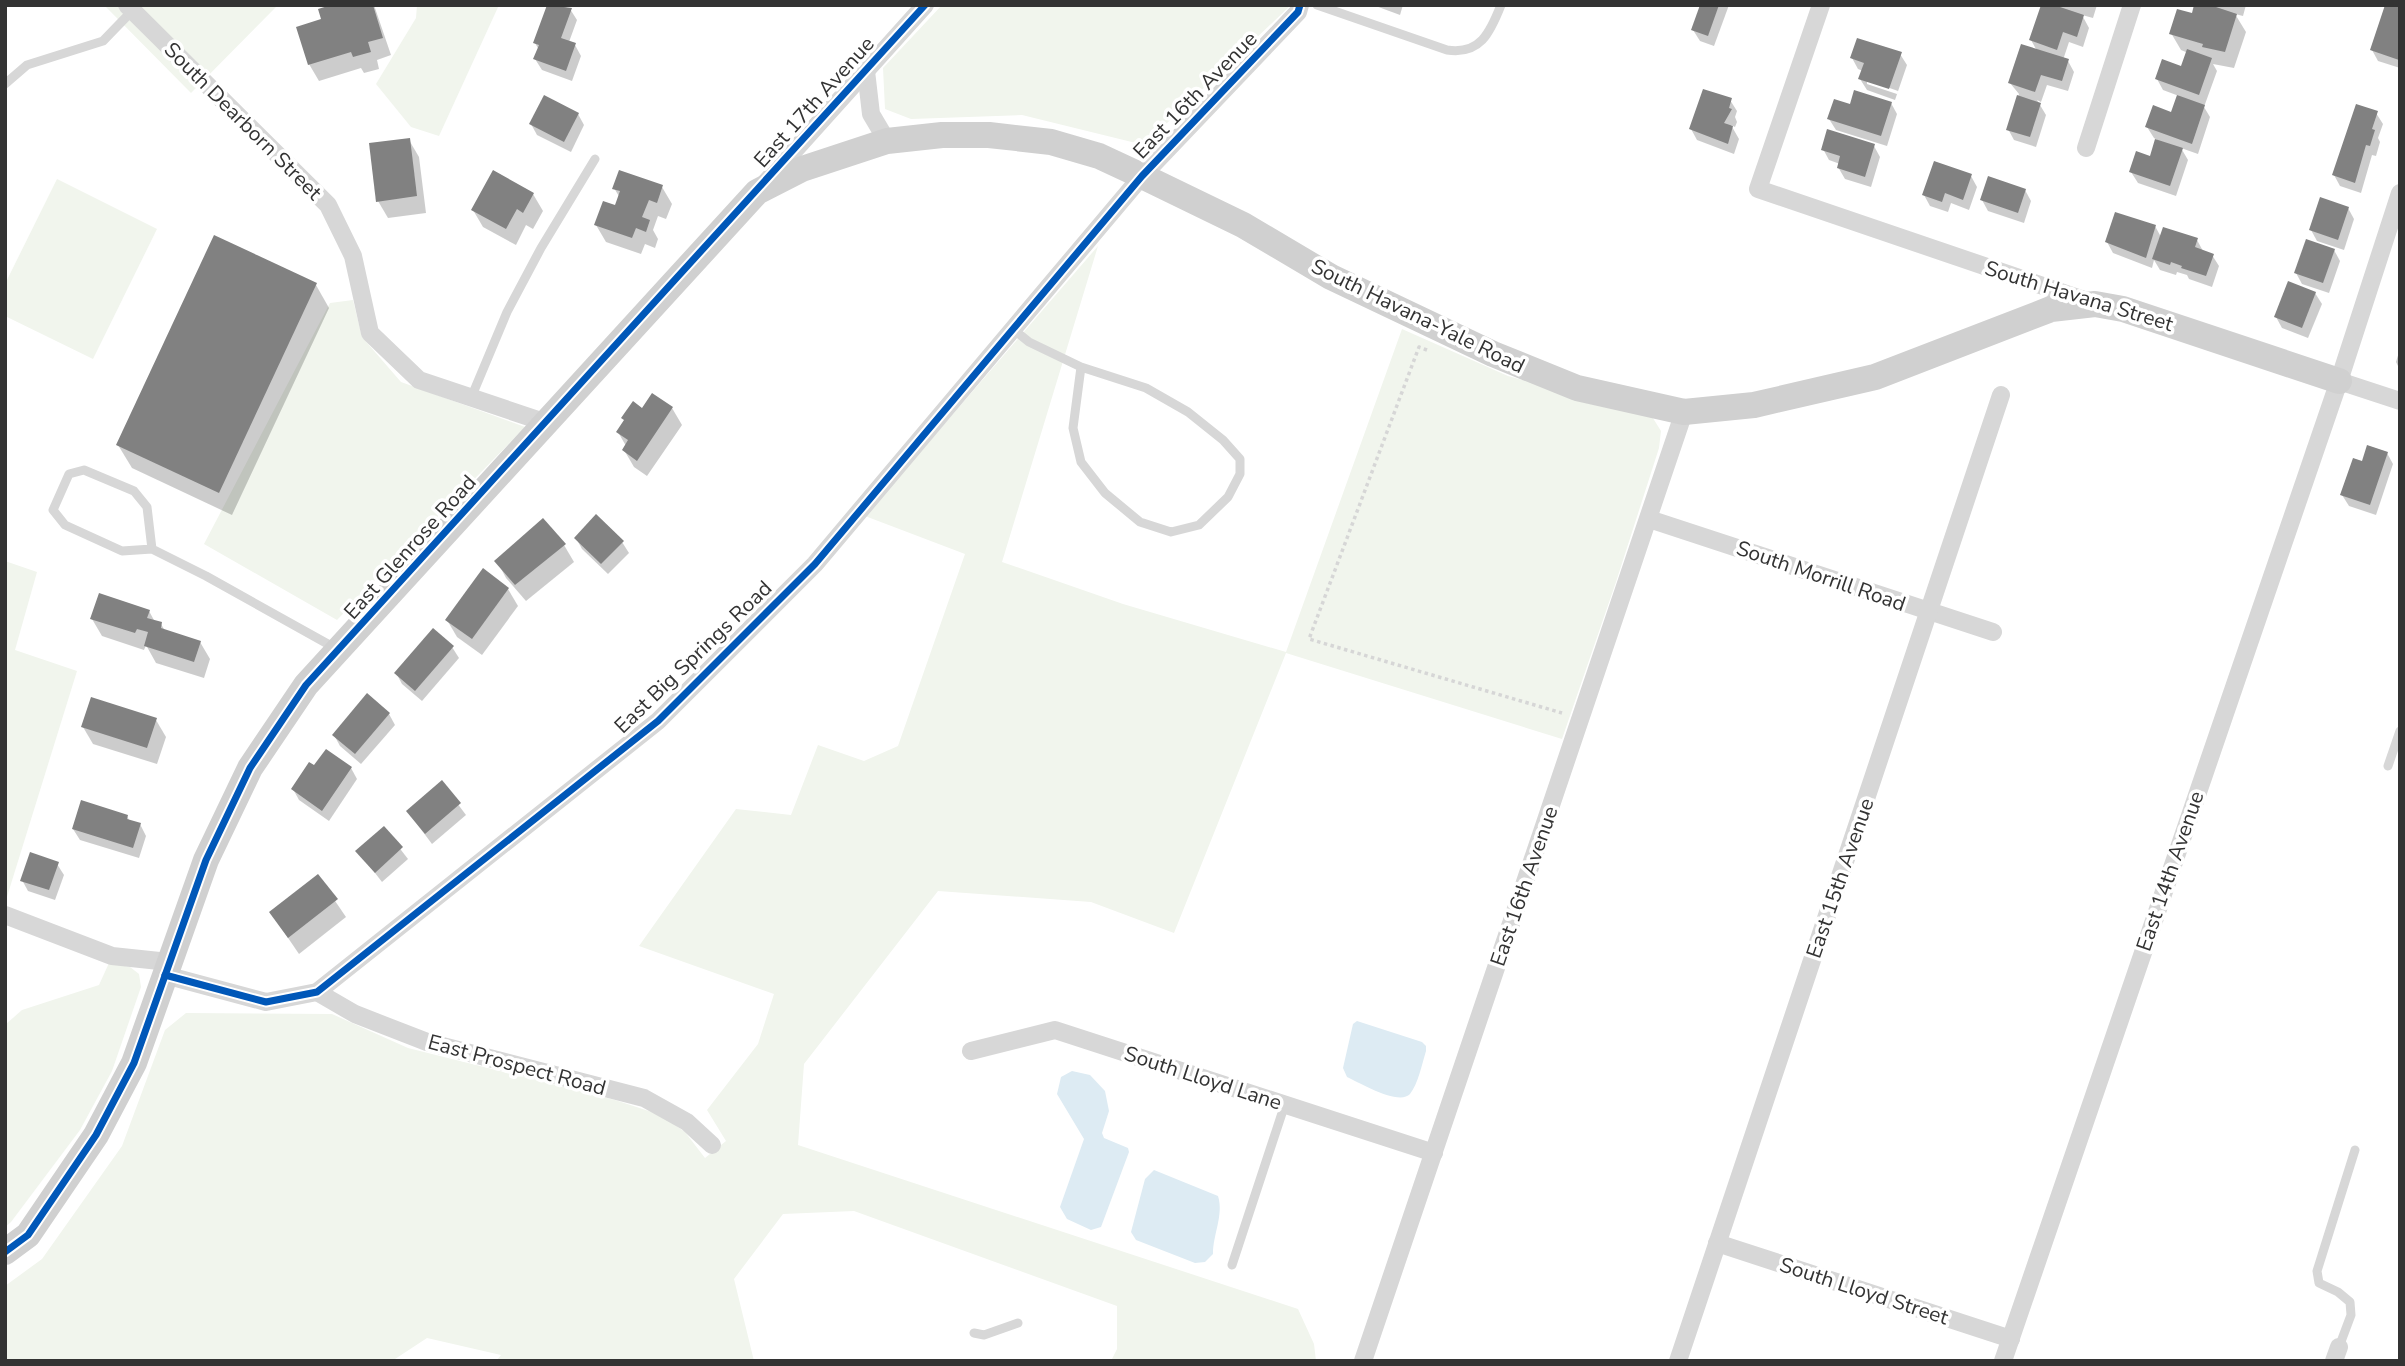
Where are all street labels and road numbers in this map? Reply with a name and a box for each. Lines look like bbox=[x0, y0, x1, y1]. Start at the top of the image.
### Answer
street label: East 16th Avenue bbox=[1127, 25, 1263, 165]
street label: East 17th Avenue bbox=[748, 30, 880, 174]
street label: South Dearborn Street bbox=[158, 36, 328, 206]
street label: South Havana-Yale Road bbox=[1307, 252, 1529, 380]
street label: South Havana Street bbox=[1981, 254, 2177, 338]
street label: East Glenrose Road bbox=[338, 469, 482, 625]
street label: South Morrill Road bbox=[1733, 534, 1909, 618]
street label: East Big Springs Road bbox=[608, 574, 778, 740]
street label: East 14th Avenue bbox=[2130, 787, 2210, 955]
street label: East 15th Avenue bbox=[1800, 794, 1880, 962]
street label: East 16th Avenue bbox=[1484, 802, 1564, 970]
street label: East Prospect Road bbox=[425, 1028, 609, 1102]
street label: South Lloyd Lane bbox=[1121, 1039, 1285, 1117]
street label: South Lloyd Street bbox=[1776, 1251, 1952, 1332]

